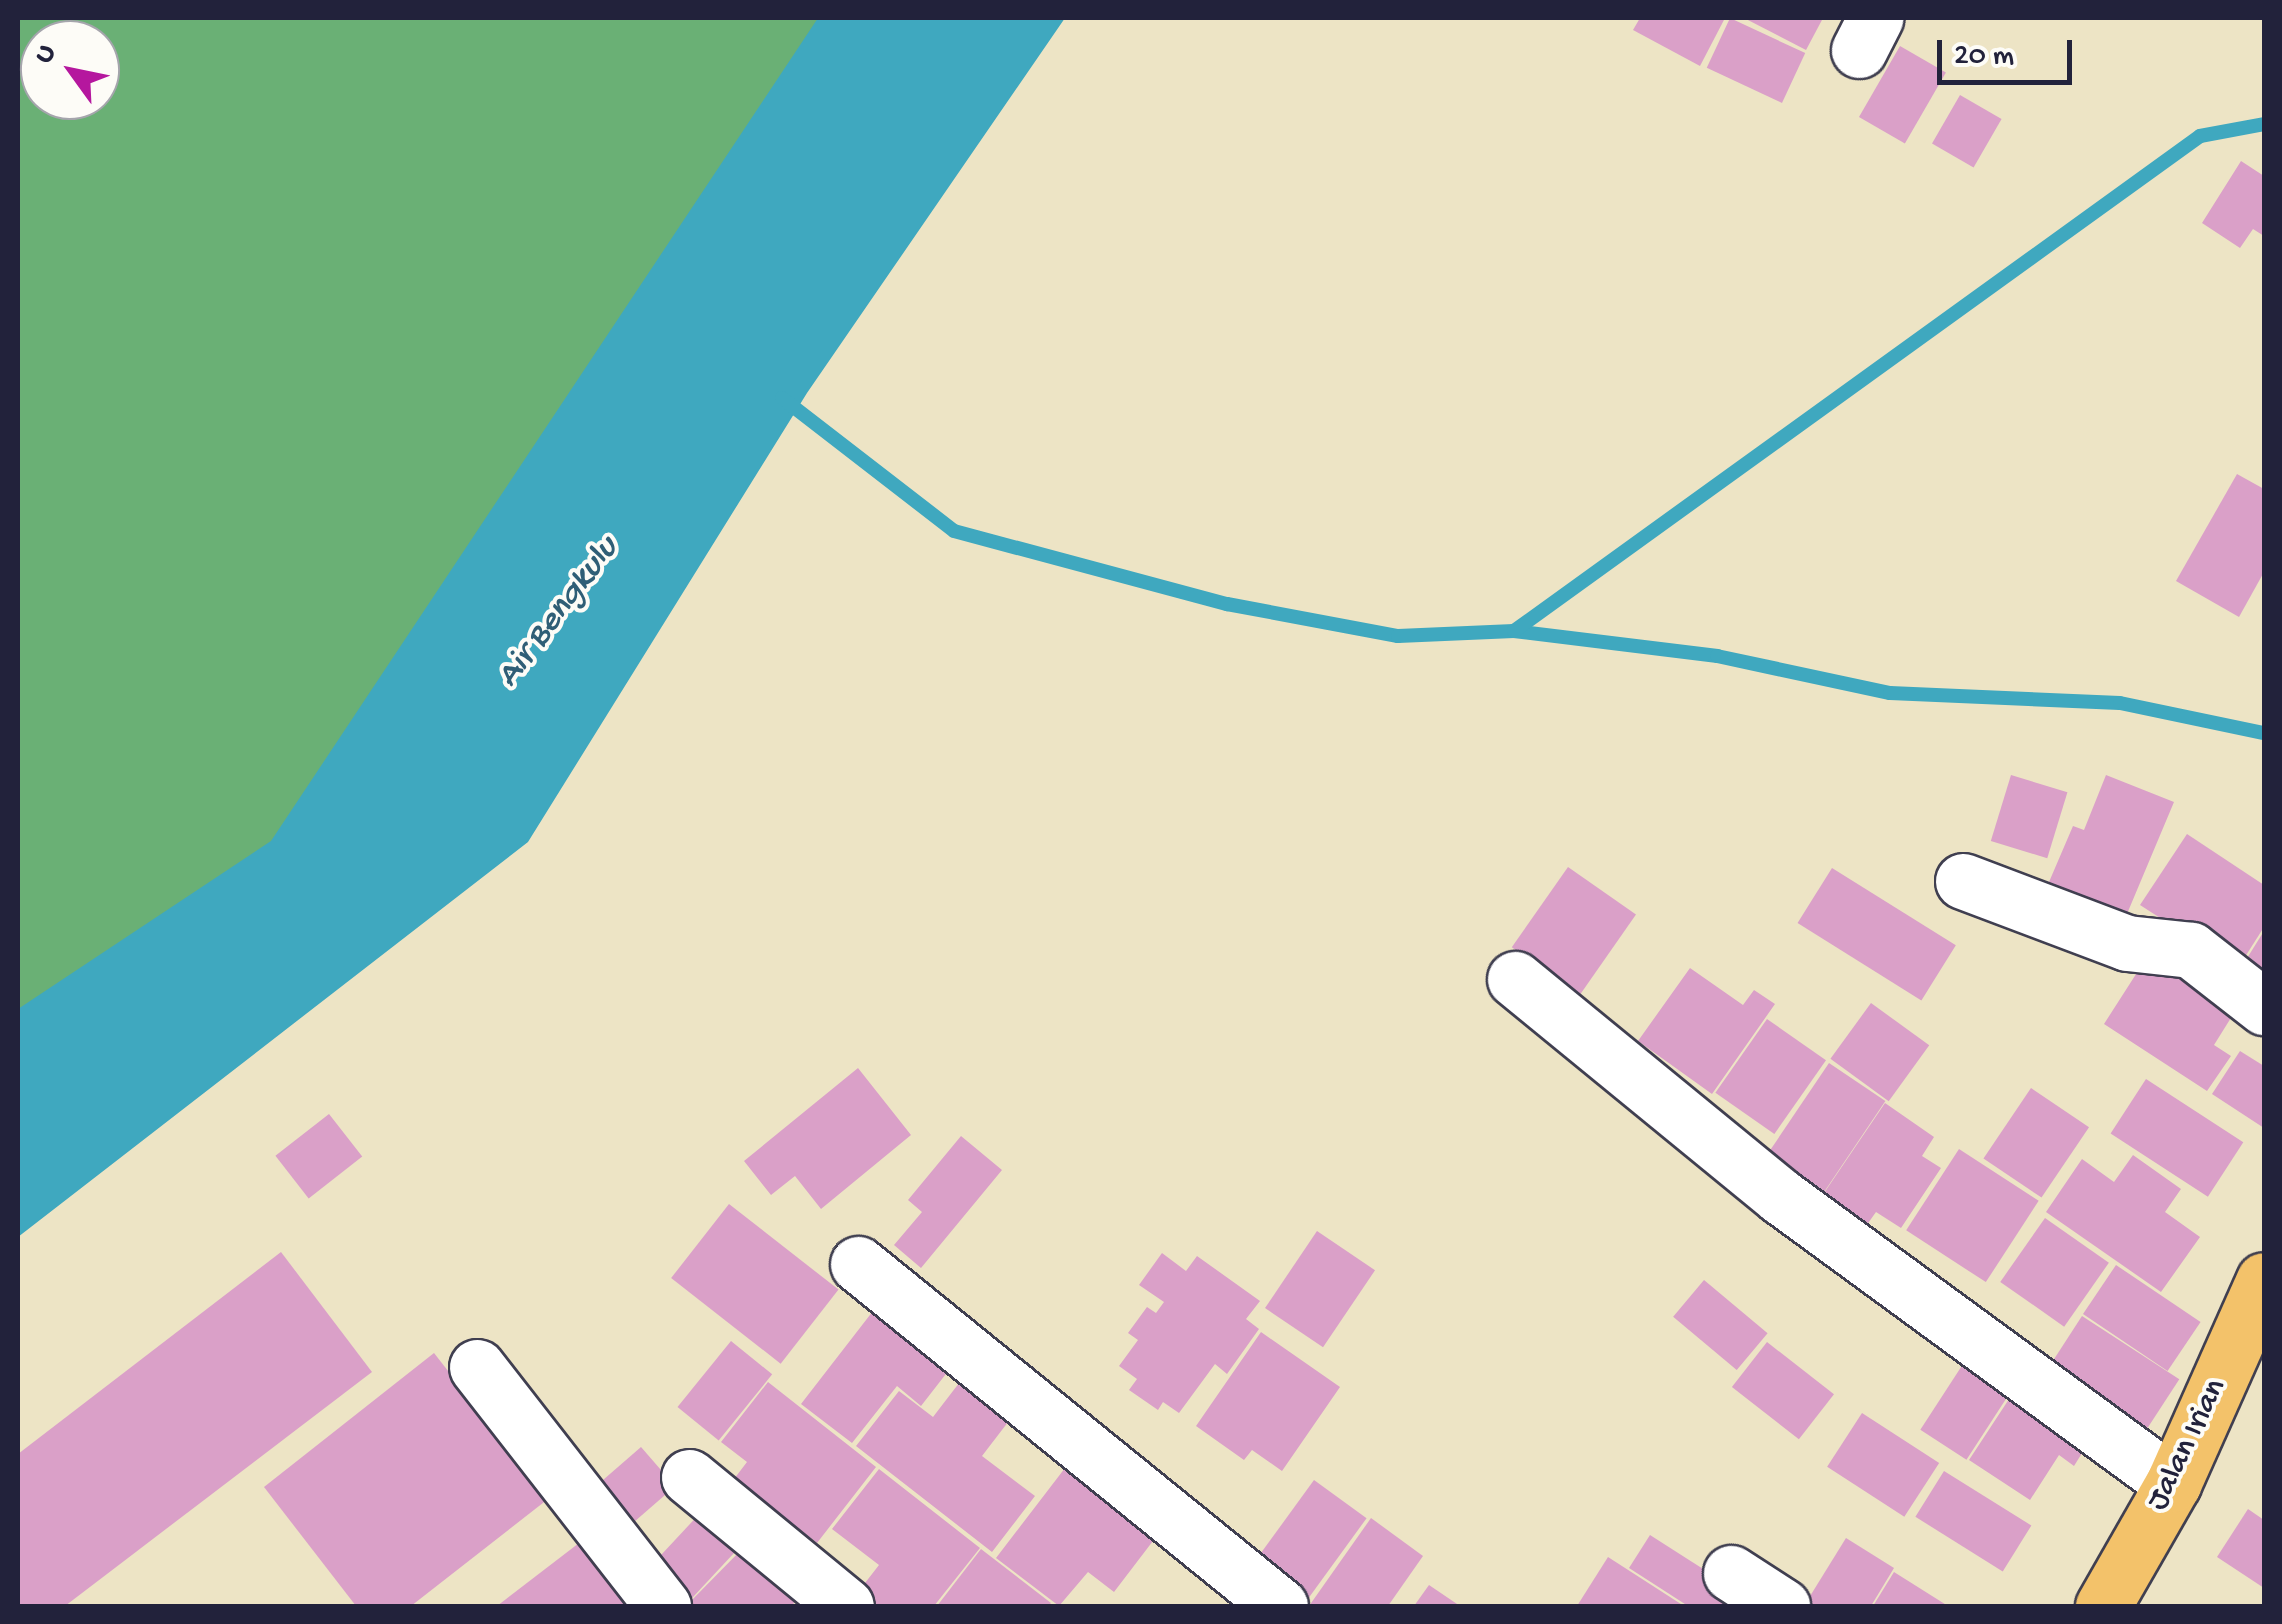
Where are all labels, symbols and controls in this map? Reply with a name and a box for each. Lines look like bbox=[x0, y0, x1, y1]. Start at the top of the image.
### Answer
north arrow bbox=[20, 20, 120, 120]
scale bar bbox=[1942, 20, 2077, 82]
text: U bbox=[28, 39, 64, 70]
text: 20 m bbox=[1954, 40, 2014, 75]
water label: Air Bengkulu bbox=[489, 529, 629, 697]
street label: Jalan Irian bbox=[2140, 1373, 2236, 1517]

